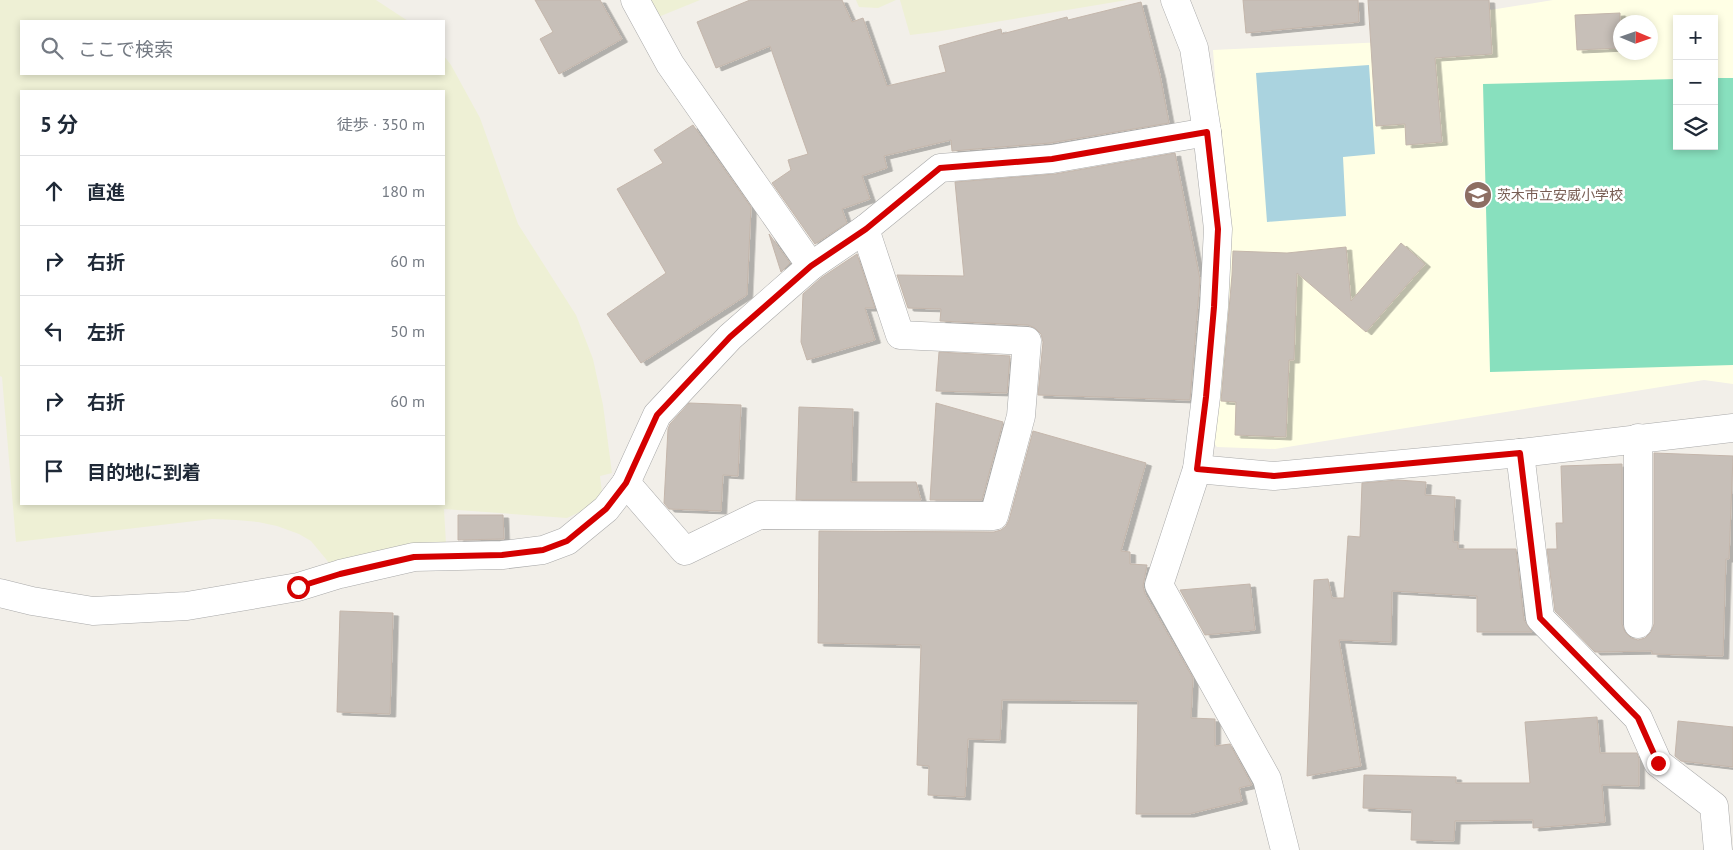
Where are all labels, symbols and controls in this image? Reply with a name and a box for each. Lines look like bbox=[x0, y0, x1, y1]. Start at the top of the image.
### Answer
north arrow bbox=[1613, 15, 1658, 60]
map controls bbox=[1673, 15, 1718, 150]
button: + bbox=[1673, 15, 1718, 60]
search box bbox=[20, 20, 445, 75]
icon: search bbox=[38, 34, 66, 62]
text: ここで検索 bbox=[78, 37, 173, 61]
button: − bbox=[1673, 60, 1718, 105]
button: layers bbox=[1673, 105, 1718, 150]
text: 5 分 bbox=[40, 111, 78, 138]
text: 徒歩 · 350 m bbox=[337, 114, 425, 134]
icon: ahead bbox=[40, 177, 68, 205]
text: 直進 bbox=[87, 180, 125, 204]
school or university icon: 茨木市立安威小学校 bbox=[1463, 180, 1493, 210]
text: 180 m bbox=[382, 181, 425, 201]
place label: 茨木市立安威小学校 bbox=[1497, 186, 1623, 204]
icon: right bbox=[40, 247, 68, 275]
text: 右折 bbox=[87, 250, 125, 274]
text: 60 m bbox=[390, 251, 425, 271]
icon: left bbox=[40, 317, 68, 345]
text: 左折 bbox=[87, 320, 125, 344]
text: 50 m bbox=[390, 321, 425, 341]
icon: right bbox=[40, 387, 68, 415]
text: 右折 bbox=[87, 390, 125, 414]
text: 60 m bbox=[390, 391, 425, 411]
icon: arrive bbox=[40, 457, 68, 485]
text: 目的地に到着 bbox=[87, 460, 201, 484]
route start bbox=[287, 576, 310, 599]
route end bbox=[1647, 752, 1670, 775]

